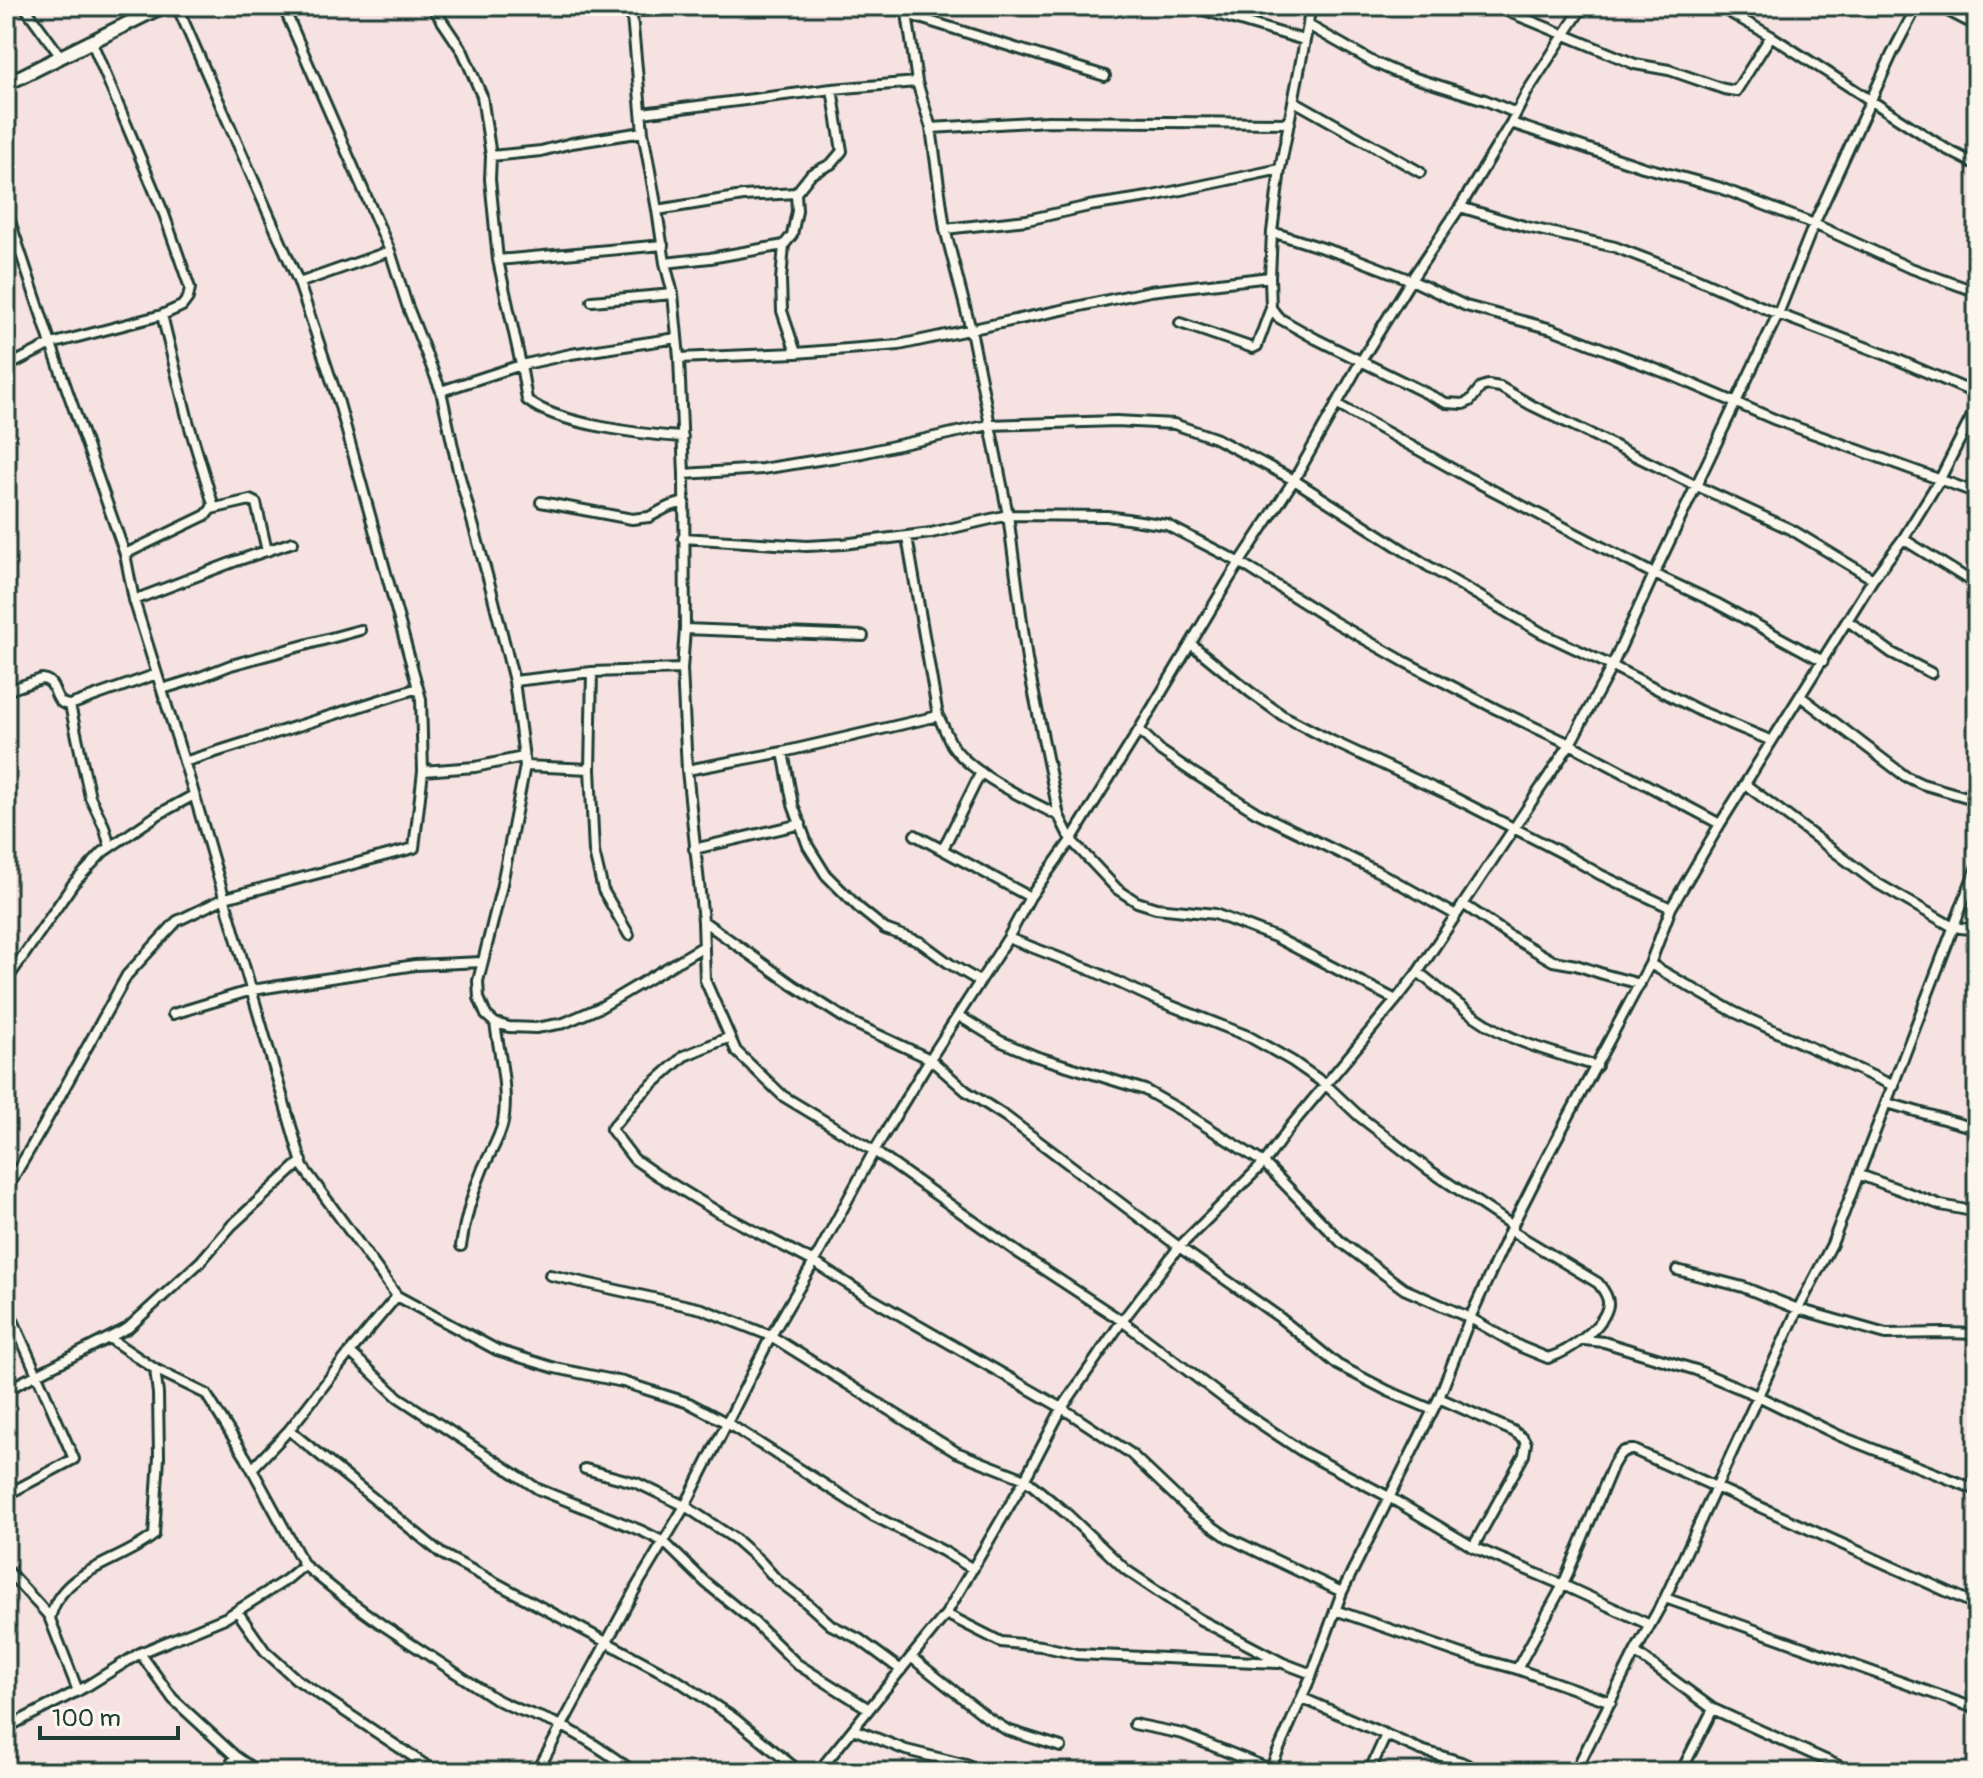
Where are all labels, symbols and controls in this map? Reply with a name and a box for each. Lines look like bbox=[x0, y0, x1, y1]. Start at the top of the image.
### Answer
scale bar bbox=[40, 1690, 178, 1740]
text: 100 m bbox=[52, 1704, 121, 1733]

